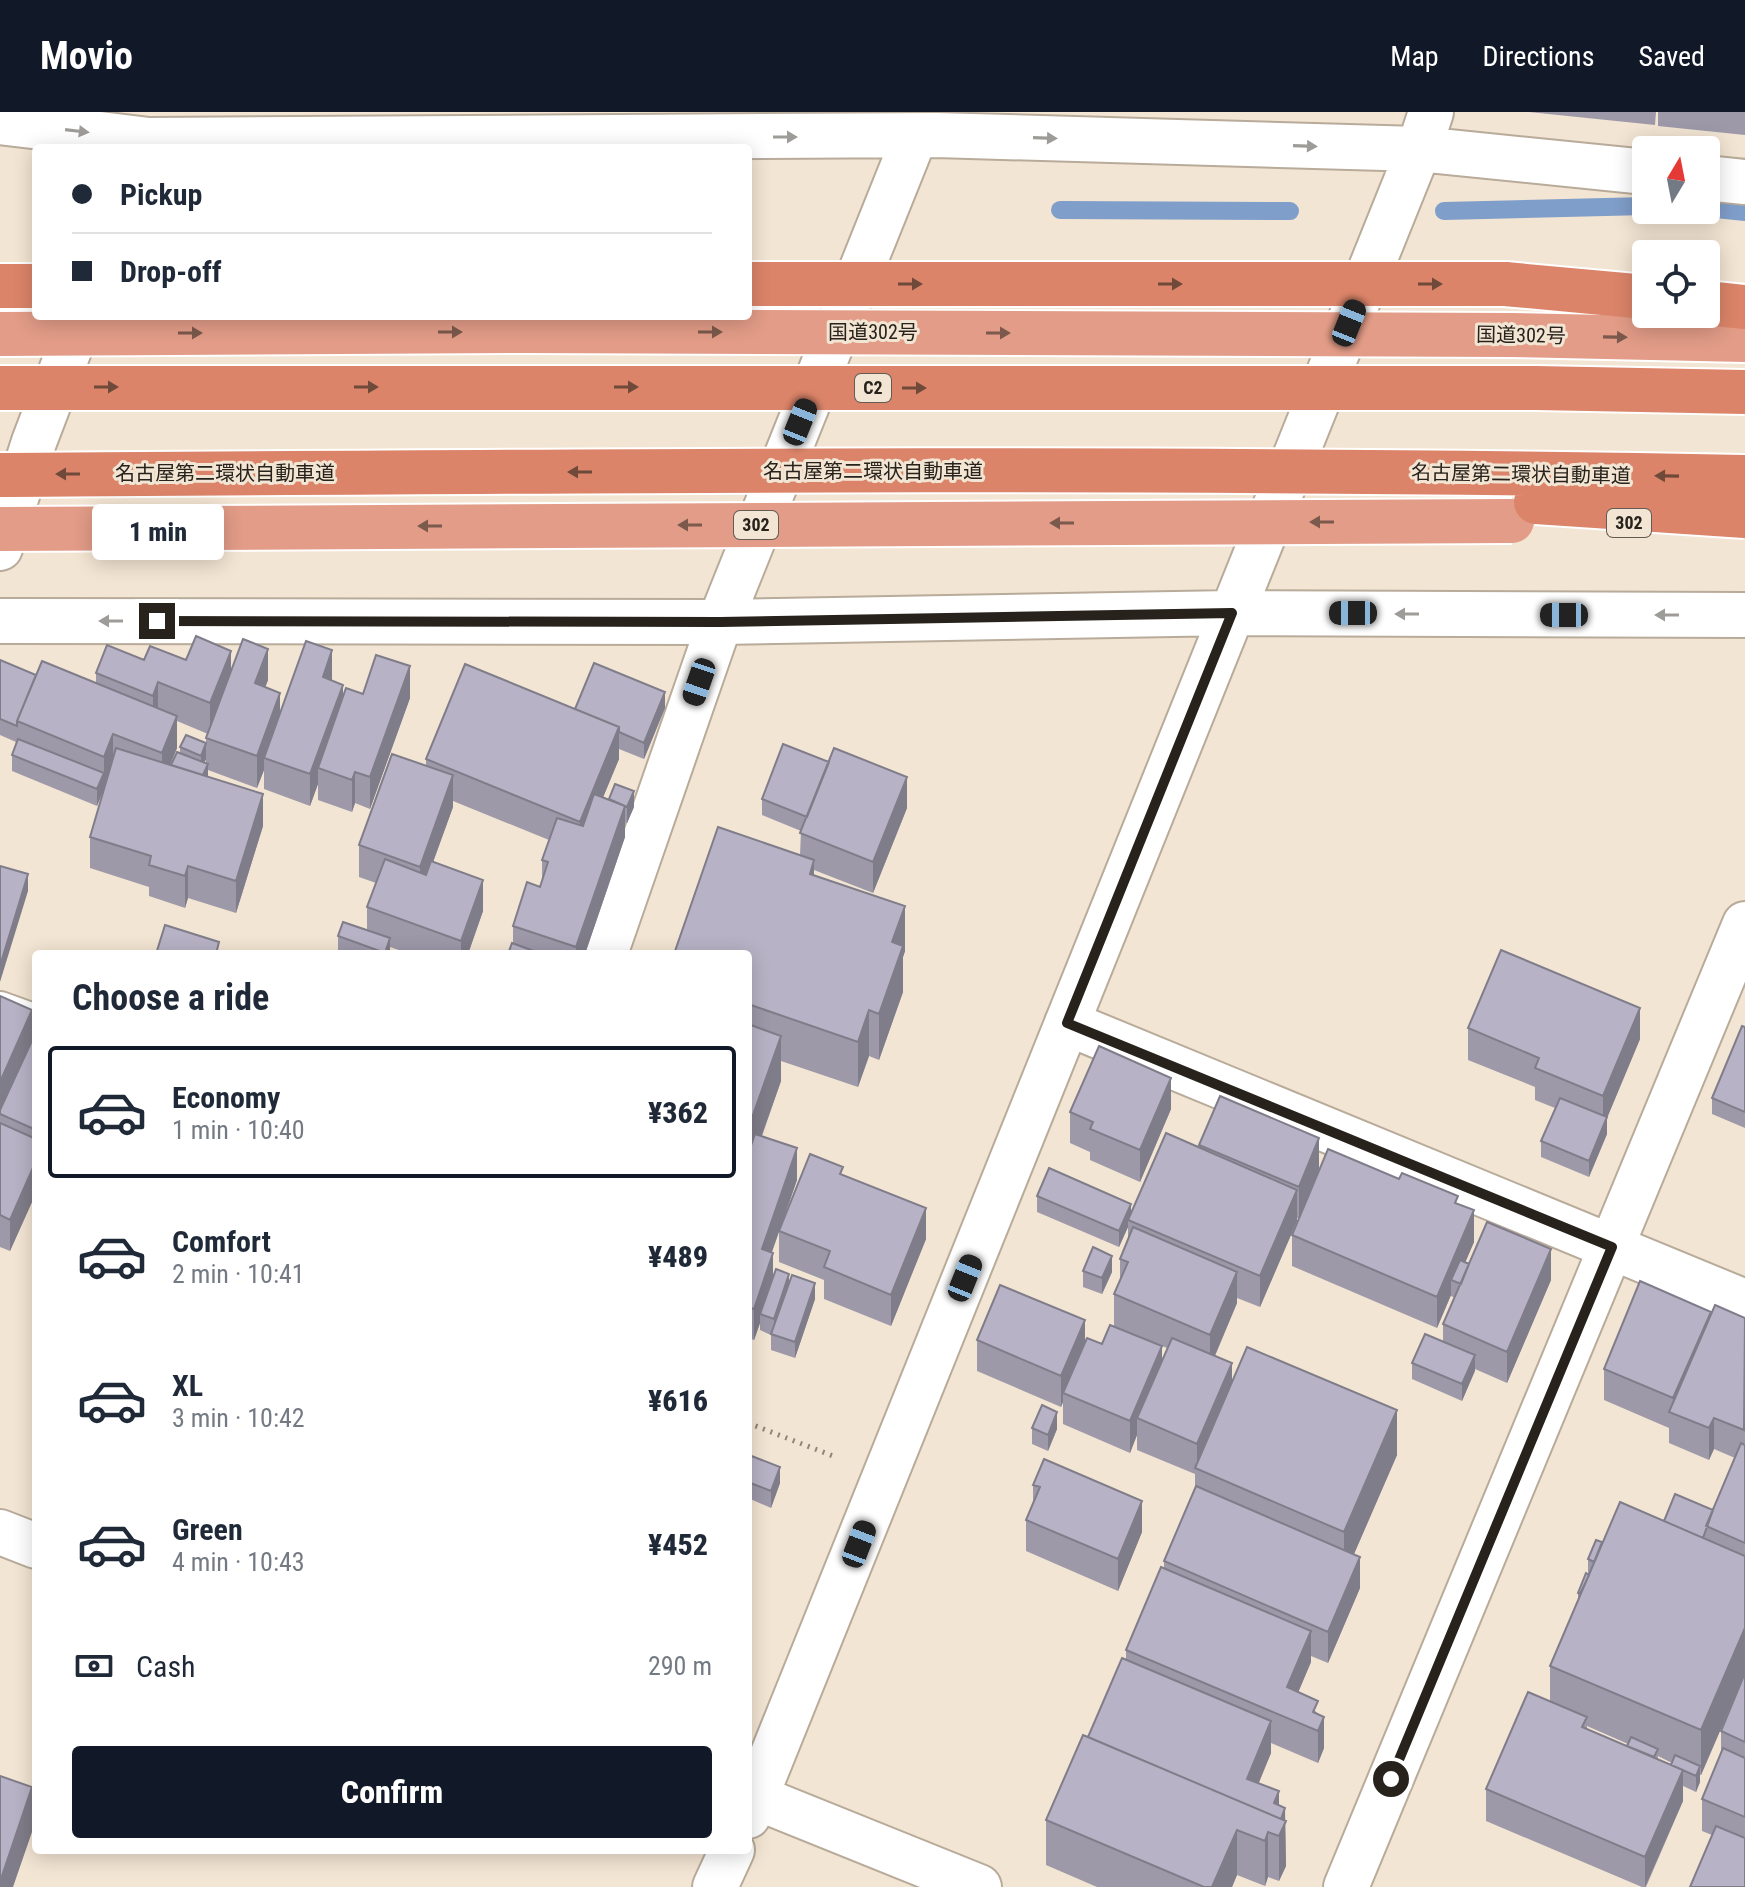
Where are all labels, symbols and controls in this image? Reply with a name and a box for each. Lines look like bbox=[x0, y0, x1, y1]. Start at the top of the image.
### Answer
text: Movio bbox=[40, 34, 133, 78]
text: Map bbox=[1390, 40, 1439, 73]
text: Directions bbox=[1483, 40, 1594, 73]
text: Saved bbox=[1638, 40, 1705, 73]
one-way arrow bbox=[65, 125, 90, 138]
one-way arrow bbox=[773, 130, 798, 143]
one-way arrow bbox=[1033, 132, 1058, 145]
north arrow bbox=[1632, 136, 1720, 224]
map controls bbox=[1632, 136, 1720, 328]
one-way arrow bbox=[1293, 140, 1318, 152]
text: Pickup bbox=[120, 177, 202, 212]
button: locate bbox=[1632, 240, 1720, 328]
text: Drop-off bbox=[120, 254, 222, 289]
one-way arrow bbox=[898, 278, 923, 290]
one-way arrow bbox=[1158, 278, 1183, 290]
one-way arrow bbox=[1418, 278, 1443, 290]
car bbox=[1329, 296, 1369, 350]
street label: 国道302号 bbox=[828, 320, 918, 344]
street label: 国道302号 bbox=[1476, 322, 1566, 348]
one-way arrow bbox=[438, 326, 463, 338]
one-way arrow bbox=[698, 326, 723, 338]
one-way arrow bbox=[178, 327, 203, 339]
one-way arrow bbox=[986, 327, 1011, 339]
one-way arrow bbox=[1603, 331, 1628, 343]
road number: C2 bbox=[855, 374, 891, 402]
one-way arrow bbox=[94, 381, 119, 393]
one-way arrow bbox=[354, 381, 379, 393]
one-way arrow bbox=[614, 381, 639, 393]
one-way arrow bbox=[902, 382, 927, 394]
car bbox=[780, 395, 820, 449]
street label: 名古屋第二環状自動車道 bbox=[763, 459, 983, 483]
street label: 名古屋第二環状自動車道 bbox=[1411, 460, 1631, 488]
street label: 名古屋第二環状自動車道 bbox=[115, 461, 335, 485]
one-way arrow bbox=[567, 466, 592, 478]
one-way arrow bbox=[55, 468, 80, 480]
one-way arrow bbox=[1654, 470, 1679, 482]
callout: 1 min bbox=[91, 505, 223, 561]
road number: 302 bbox=[1607, 509, 1651, 537]
road number: 302 bbox=[734, 511, 778, 539]
one-way arrow bbox=[1309, 516, 1334, 528]
text: 1 min bbox=[129, 517, 187, 547]
one-way arrow bbox=[1049, 517, 1074, 529]
one-way arrow bbox=[677, 519, 702, 531]
one-way arrow bbox=[417, 520, 442, 532]
car bbox=[1329, 601, 1377, 625]
route end bbox=[139, 603, 175, 639]
car bbox=[1540, 603, 1588, 627]
one-way arrow bbox=[1394, 608, 1419, 620]
one-way arrow bbox=[1654, 609, 1679, 621]
one-way arrow bbox=[98, 615, 123, 627]
car bbox=[680, 655, 718, 709]
text: Choose a ride bbox=[72, 977, 269, 1019]
icon: car bbox=[76, 1076, 148, 1148]
text: Economy bbox=[172, 1080, 280, 1115]
text: ¥362 bbox=[648, 1095, 708, 1130]
text: 1 min · 10:40 bbox=[172, 1115, 305, 1145]
icon: car bbox=[76, 1220, 148, 1292]
text: Comfort bbox=[172, 1224, 271, 1259]
text: ¥489 bbox=[648, 1239, 708, 1274]
car bbox=[945, 1251, 985, 1305]
text: 2 min · 10:41 bbox=[172, 1259, 305, 1289]
icon: car bbox=[76, 1364, 148, 1436]
text: XL bbox=[172, 1368, 203, 1403]
text: ¥616 bbox=[648, 1383, 708, 1418]
text: 3 min · 10:42 bbox=[172, 1403, 305, 1433]
icon: car bbox=[76, 1508, 148, 1580]
text: Green bbox=[172, 1512, 243, 1547]
car bbox=[839, 1517, 879, 1571]
text: ¥452 bbox=[648, 1527, 708, 1562]
text: 4 min · 10:43 bbox=[172, 1547, 305, 1577]
icon: cash bbox=[72, 1644, 116, 1688]
text: Cash bbox=[136, 1649, 196, 1684]
text: 290 m bbox=[648, 1651, 712, 1681]
button: Confirm bbox=[72, 1746, 712, 1838]
route start bbox=[1373, 1761, 1409, 1797]

